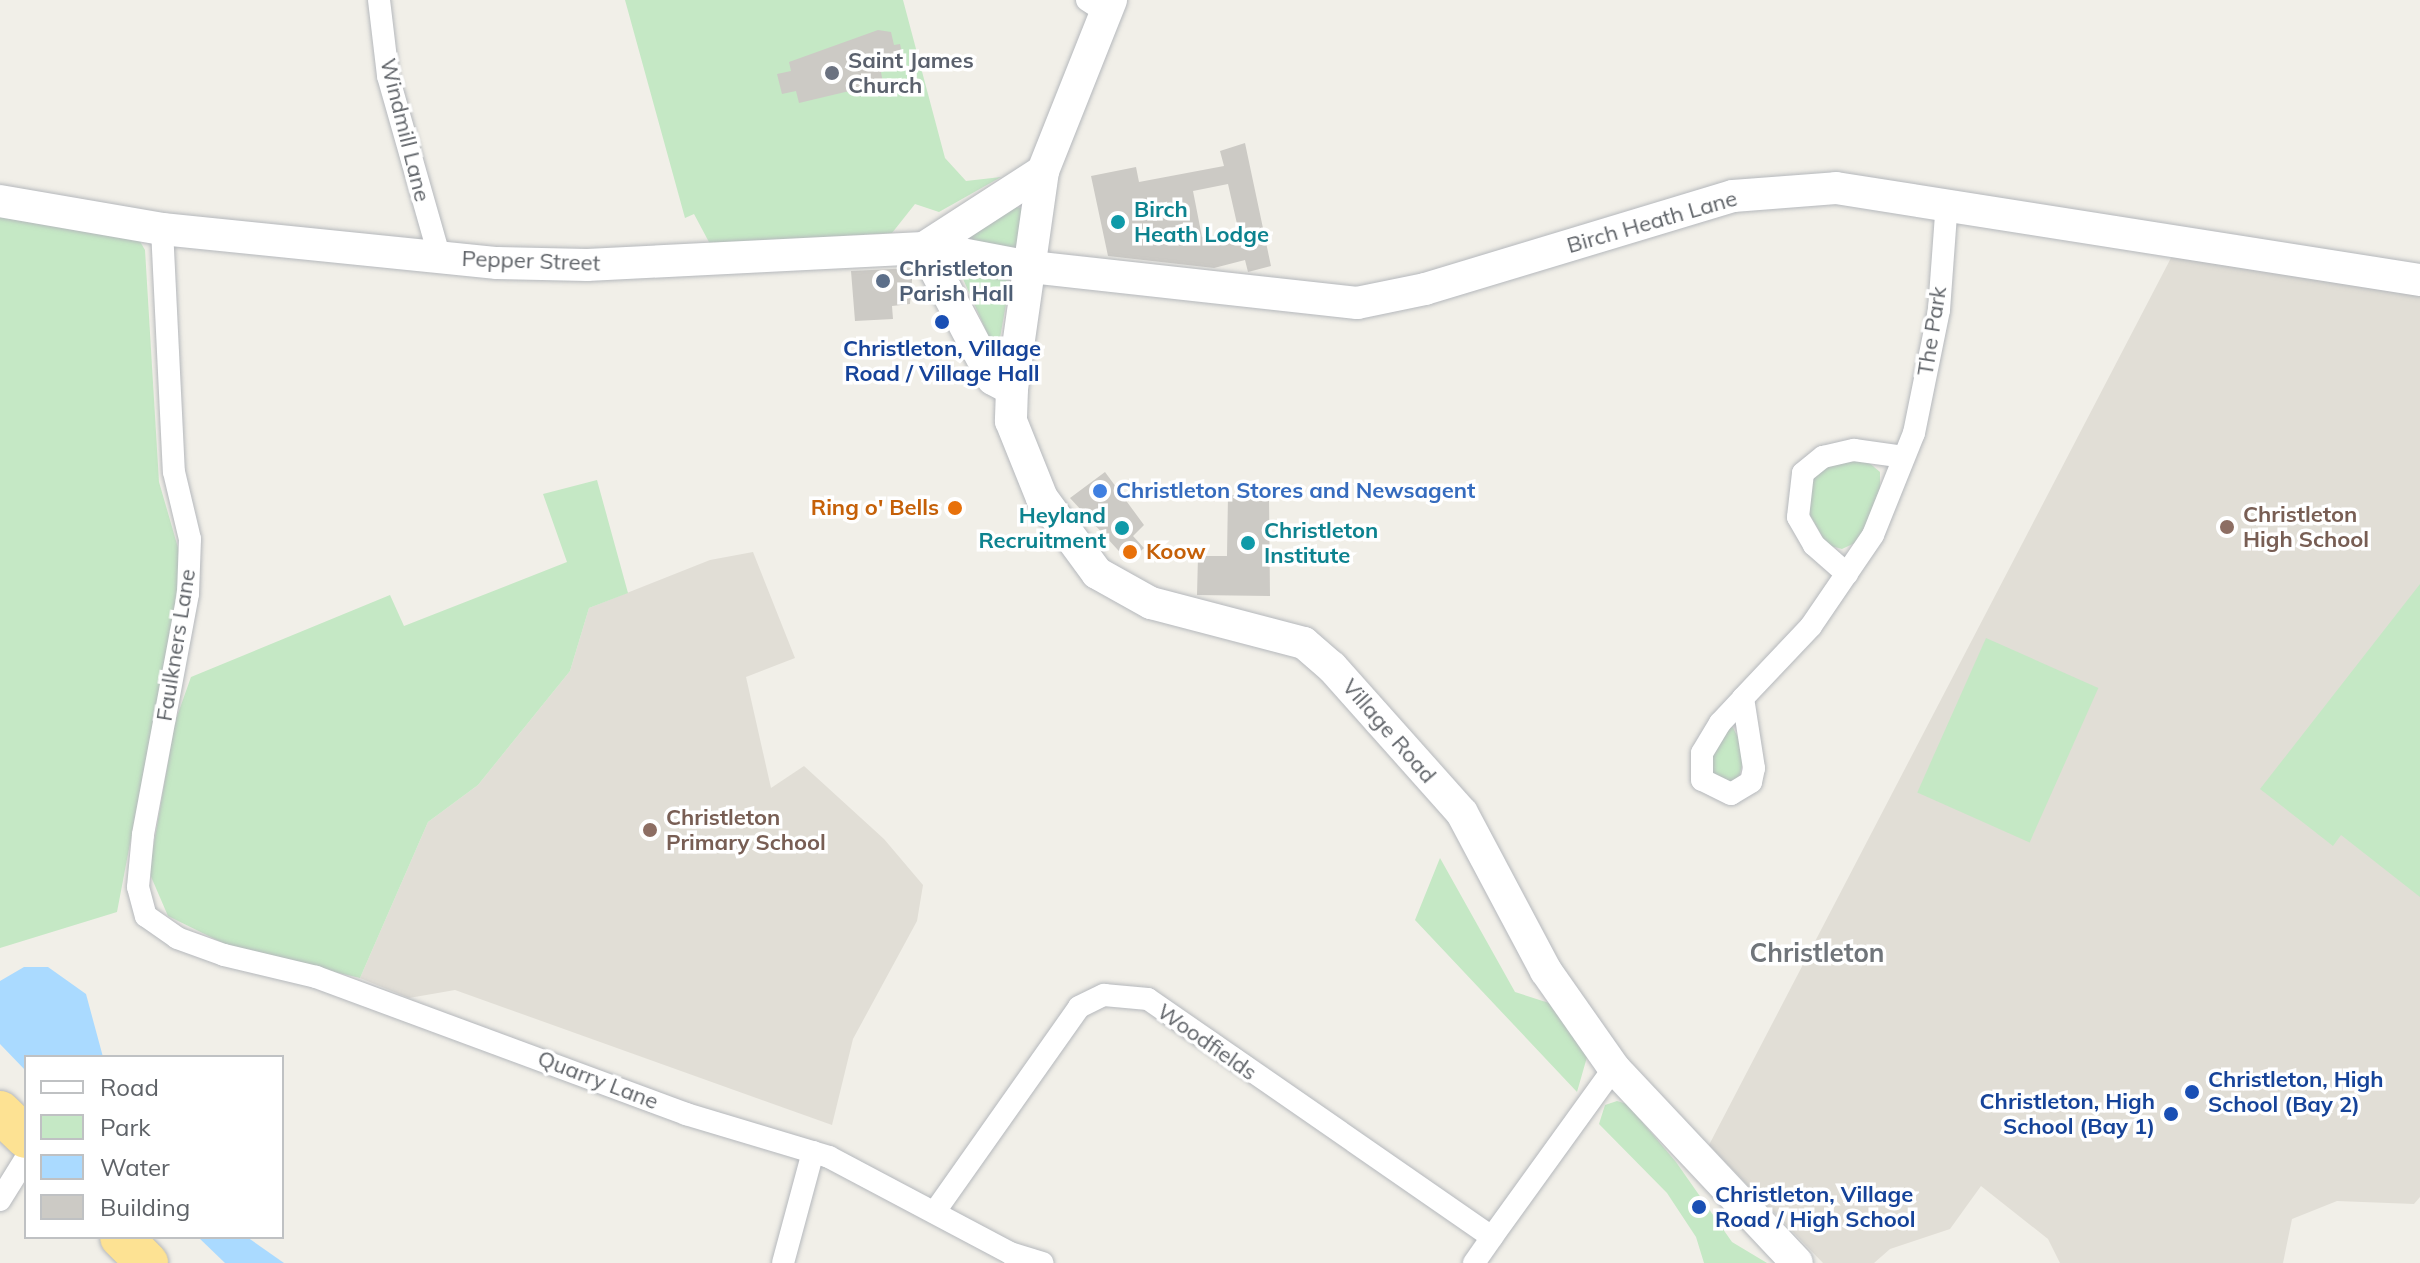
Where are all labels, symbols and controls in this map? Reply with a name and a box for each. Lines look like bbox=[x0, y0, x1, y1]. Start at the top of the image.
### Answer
place label: Saint James Church bbox=[848, 47, 974, 98]
street label: Windmill Lane bbox=[374, 56, 436, 204]
marker: Saint James Church bbox=[823, 64, 841, 82]
street label: Birch Heath Lane bbox=[1564, 185, 1740, 259]
place label: Birch Heath Lodge bbox=[1134, 196, 1269, 248]
marker: Birch Heath Lodge bbox=[1109, 213, 1127, 231]
street label: Pepper Street bbox=[461, 245, 601, 277]
place label: Christleton Parish Hall bbox=[899, 255, 1014, 306]
marker: Christleton Parish Hall bbox=[874, 272, 892, 290]
street label: The Park bbox=[1912, 284, 1952, 378]
marker: Christleton, Village Road / Village Hall bbox=[933, 313, 951, 331]
place label: Christleton, Village Road / Village Hall bbox=[843, 335, 1041, 386]
place label: Christleton Stores and Newsagent bbox=[1116, 478, 1475, 504]
marker: Christleton Stores and Newsagent bbox=[1091, 482, 1109, 500]
place label: Ring o' Bells bbox=[811, 495, 939, 521]
marker: Ring o' Bells bbox=[946, 499, 964, 517]
place label: Christleton High School bbox=[2243, 501, 2369, 552]
place label: Heyland Recruitment bbox=[978, 502, 1106, 554]
place label: Christleton Institute bbox=[1264, 517, 1378, 568]
marker: Christleton High School bbox=[2218, 518, 2236, 536]
marker: Heyland Recruitment bbox=[1113, 519, 1131, 537]
marker: Christleton Institute bbox=[1239, 534, 1257, 552]
place label: Koow bbox=[1146, 539, 1206, 565]
marker: Koow bbox=[1121, 543, 1139, 561]
street label: Faulkners Lane bbox=[151, 567, 201, 723]
street label: Village Road bbox=[1337, 674, 1441, 788]
place label: Christleton Primary School bbox=[666, 804, 826, 856]
marker: Christleton Primary School bbox=[641, 821, 659, 839]
district label: Christleton bbox=[1749, 937, 1885, 969]
street label: Woodfields bbox=[1152, 998, 1262, 1086]
street label: Quarry Lane bbox=[534, 1045, 662, 1115]
legend bbox=[24, 1055, 284, 1239]
place label: Christleton, High School (Bay 2) bbox=[2208, 1066, 2383, 1118]
text: Road bbox=[100, 1072, 159, 1102]
marker: Christleton, High School (Bay 2) bbox=[2183, 1083, 2201, 1101]
place label: Christleton, High School (Bay 1) bbox=[1980, 1088, 2155, 1140]
marker: Christleton, High School (Bay 1) bbox=[2162, 1105, 2180, 1123]
text: Park bbox=[100, 1112, 151, 1142]
text: Water bbox=[100, 1152, 170, 1182]
place label: Christleton, Village Road / High School bbox=[1715, 1181, 1916, 1232]
text: Building bbox=[100, 1192, 190, 1222]
marker: Christleton, Village Road / High School bbox=[1690, 1198, 1708, 1216]

